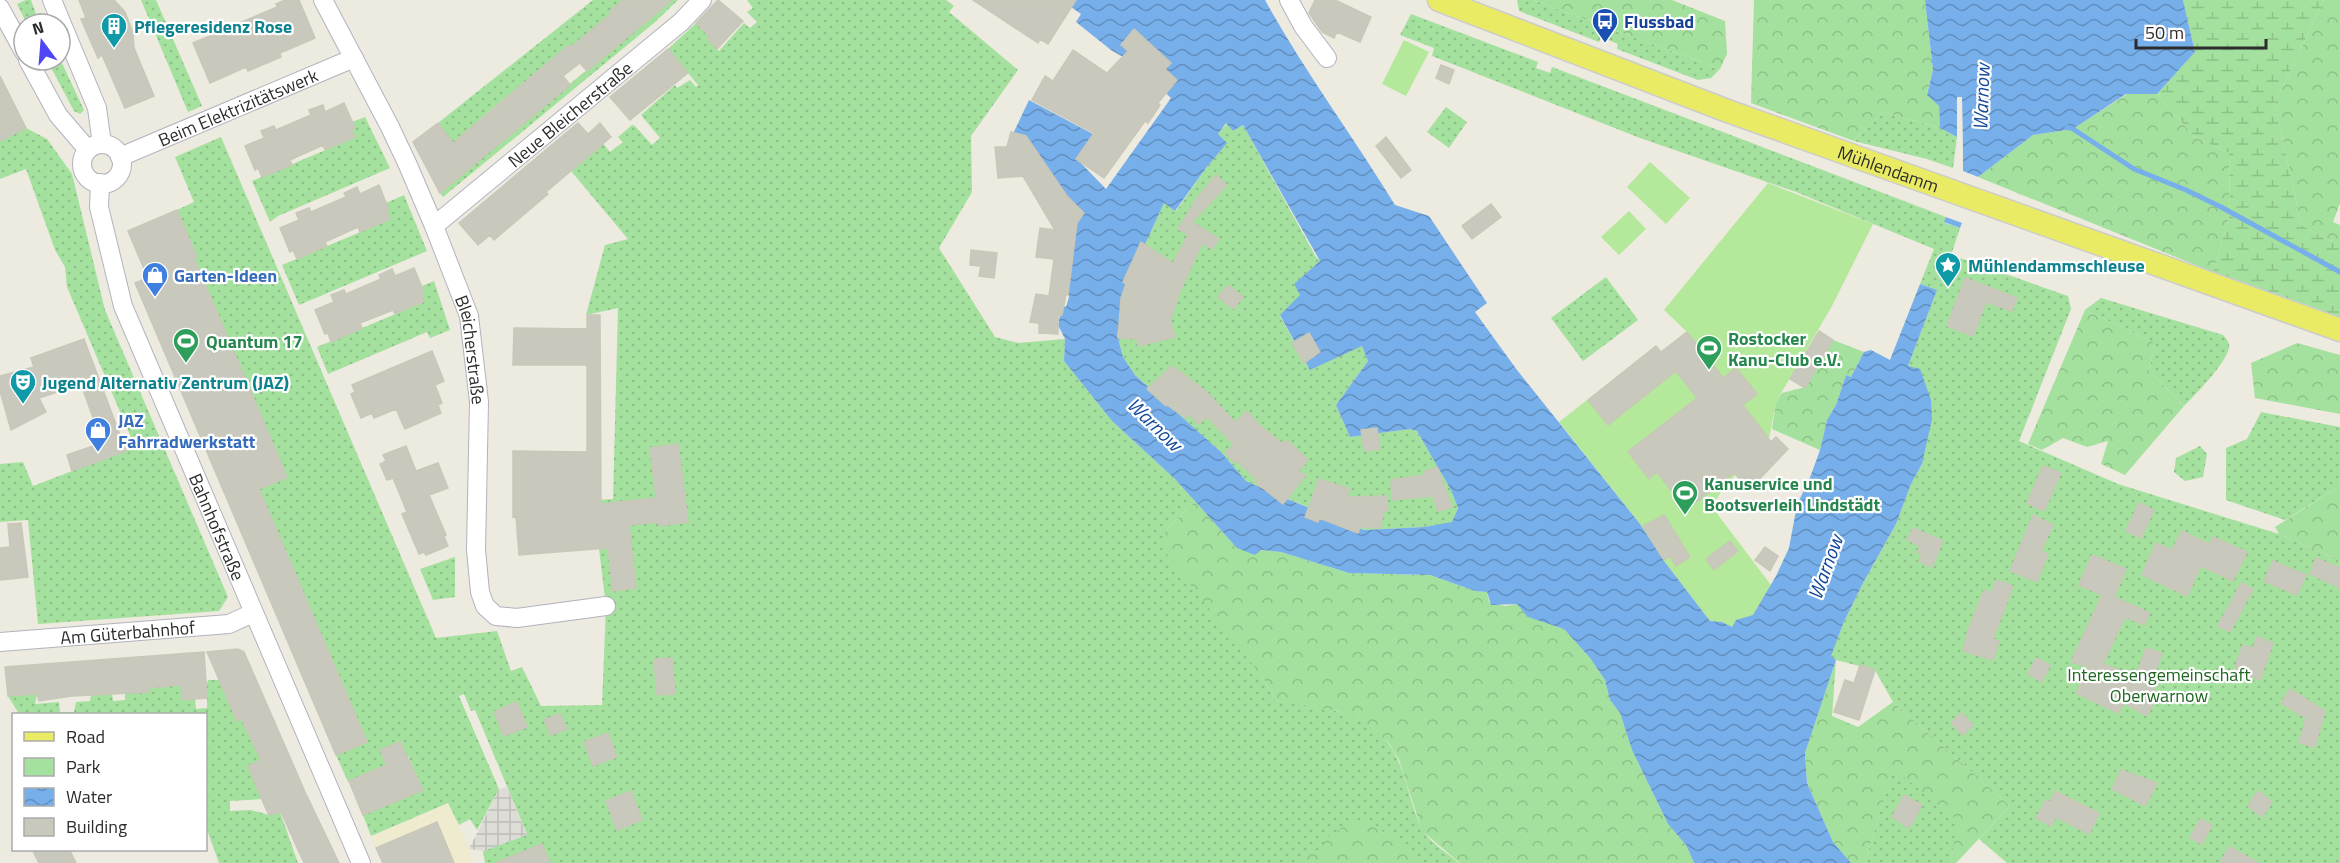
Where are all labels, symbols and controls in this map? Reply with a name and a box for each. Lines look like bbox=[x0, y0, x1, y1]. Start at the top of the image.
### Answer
bus stop icon: Flussbad bbox=[1590, 6, 1620, 44]
place label: Flussbad bbox=[1624, 8, 1694, 35]
building icon: Pflegeresidenz Rose bbox=[99, 11, 129, 49]
north arrow bbox=[12, 12, 72, 72]
scale bar bbox=[2136, 12, 2266, 50]
place label: Pflegeresidenz Rose bbox=[134, 13, 292, 40]
text: N bbox=[29, 15, 47, 41]
text: 50 m bbox=[2145, 19, 2184, 46]
street label: Neue Bleicherstraße bbox=[502, 54, 638, 173]
street label: Beim Elektrizitätswerk bbox=[154, 61, 322, 153]
water label: Warnow bbox=[1964, 61, 1998, 131]
street label: Mühlendamm bbox=[1834, 138, 1943, 199]
place icon: Mühlendammschleuse bbox=[1933, 250, 1963, 288]
place label: Mühlendammschleuse bbox=[1968, 252, 2145, 279]
shop icon: Garten-Ideen bbox=[140, 260, 170, 298]
place label: Garten-Ideen bbox=[174, 262, 277, 289]
street label: Bleicherstraße bbox=[449, 291, 493, 406]
place label: Rostocker Kanu-Club e.V. bbox=[1728, 325, 1841, 373]
sports icon: Quantum 17 bbox=[171, 326, 201, 364]
place label: Quantum 17 bbox=[206, 328, 303, 355]
sports icon: Rostocker Kanu-Club e.V. bbox=[1694, 333, 1724, 371]
theatre icon: Jugend Alternativ Zentrum (JAZ) bbox=[8, 367, 38, 405]
place label: Jugend Alternativ Zentrum (JAZ) bbox=[42, 369, 289, 396]
water label: Warnow bbox=[1120, 390, 1191, 460]
place label: JAZ Fahrradwerkstatt bbox=[118, 407, 256, 455]
shop icon: JAZ Fahrradwerkstatt bbox=[83, 415, 113, 453]
street label: Bahnhofstraße bbox=[183, 469, 252, 585]
place label: Kanuservice und Bootsverleih Lindstädt bbox=[1704, 470, 1880, 518]
sports icon: Kanuservice und Bootsverleih Lindstädt bbox=[1670, 478, 1700, 516]
water label: Warnow bbox=[1799, 528, 1852, 604]
street label: Am Güterbahnhof bbox=[59, 613, 196, 651]
park label: Interessengemeinschaft Oberwarnow bbox=[2067, 661, 2251, 709]
legend bbox=[12, 713, 207, 851]
text: Road bbox=[66, 723, 105, 750]
text: Park bbox=[66, 753, 101, 780]
text: Water bbox=[66, 783, 112, 810]
text: Building bbox=[66, 813, 127, 840]

